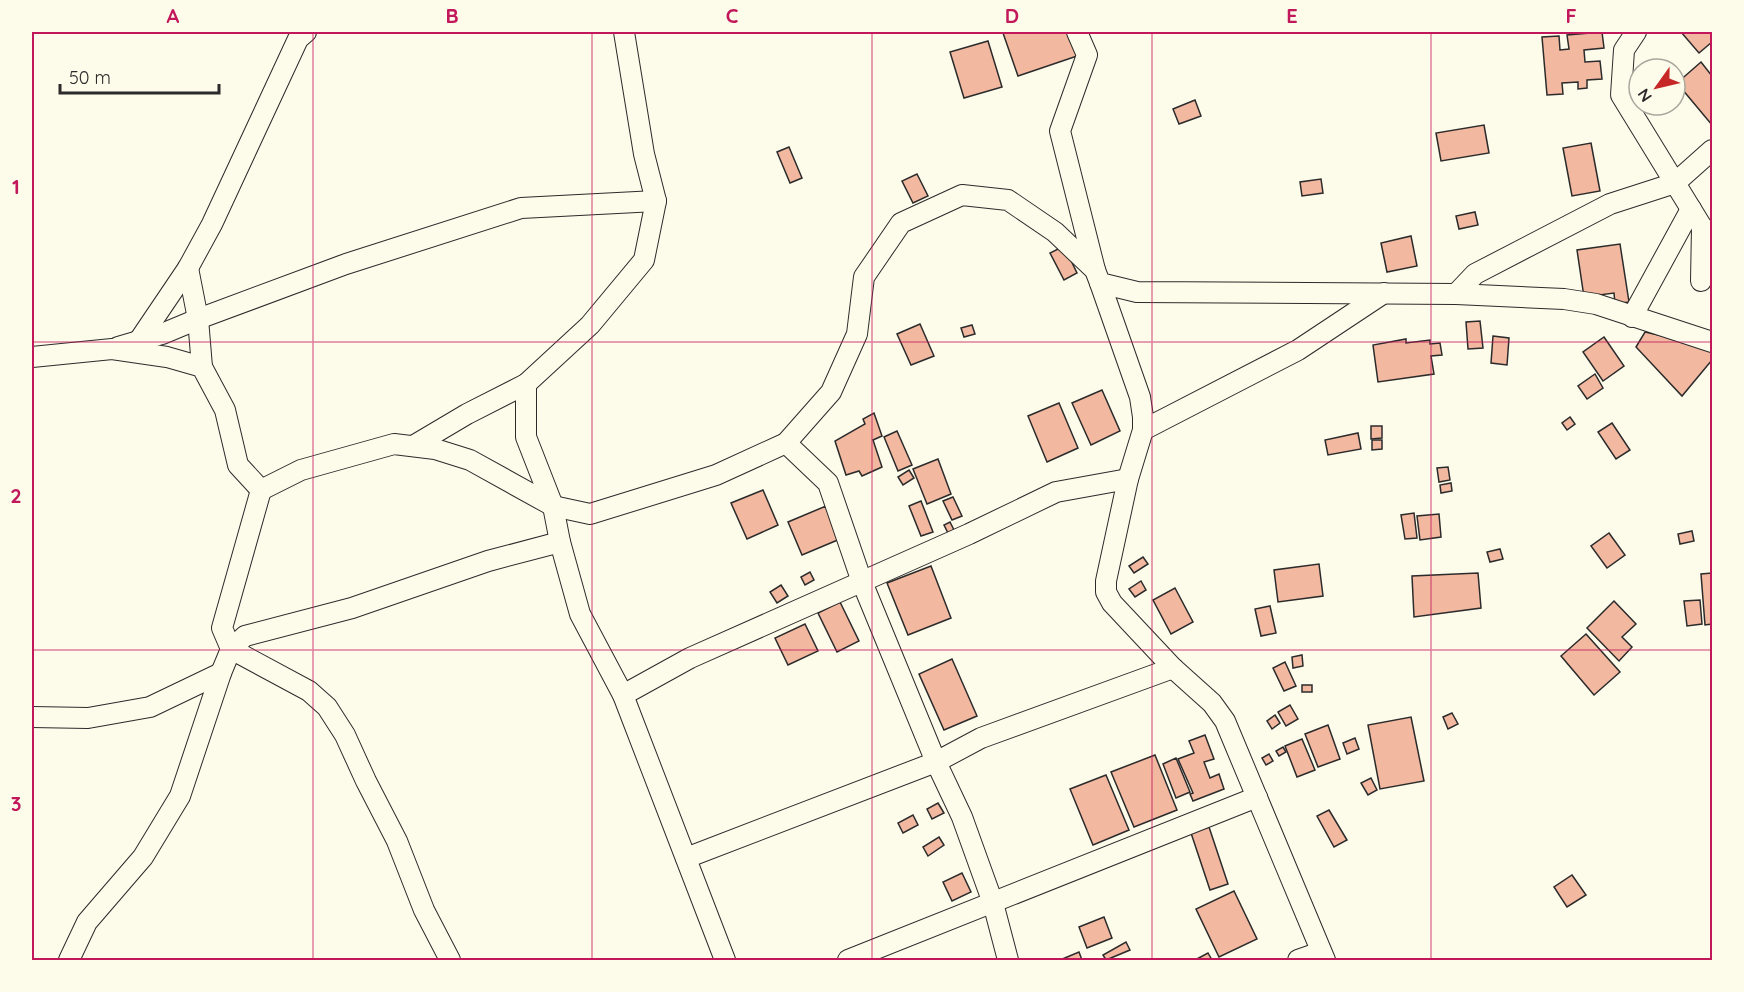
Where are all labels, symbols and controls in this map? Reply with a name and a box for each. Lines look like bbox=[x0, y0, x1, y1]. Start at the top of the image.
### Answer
text: A bbox=[167, 3, 180, 28]
text: B bbox=[445, 3, 459, 28]
text: C bbox=[726, 3, 739, 28]
text: D bbox=[1005, 3, 1019, 28]
text: E bbox=[1286, 3, 1298, 28]
text: F bbox=[1565, 3, 1577, 28]
scale bar bbox=[60, 57, 219, 95]
north arrow bbox=[1627, 57, 1687, 117]
text: 50 m bbox=[69, 66, 111, 89]
text: N bbox=[1633, 85, 1656, 106]
text: 1 bbox=[12, 174, 20, 199]
text: 2 bbox=[10, 483, 22, 508]
text: 3 bbox=[11, 791, 21, 816]

